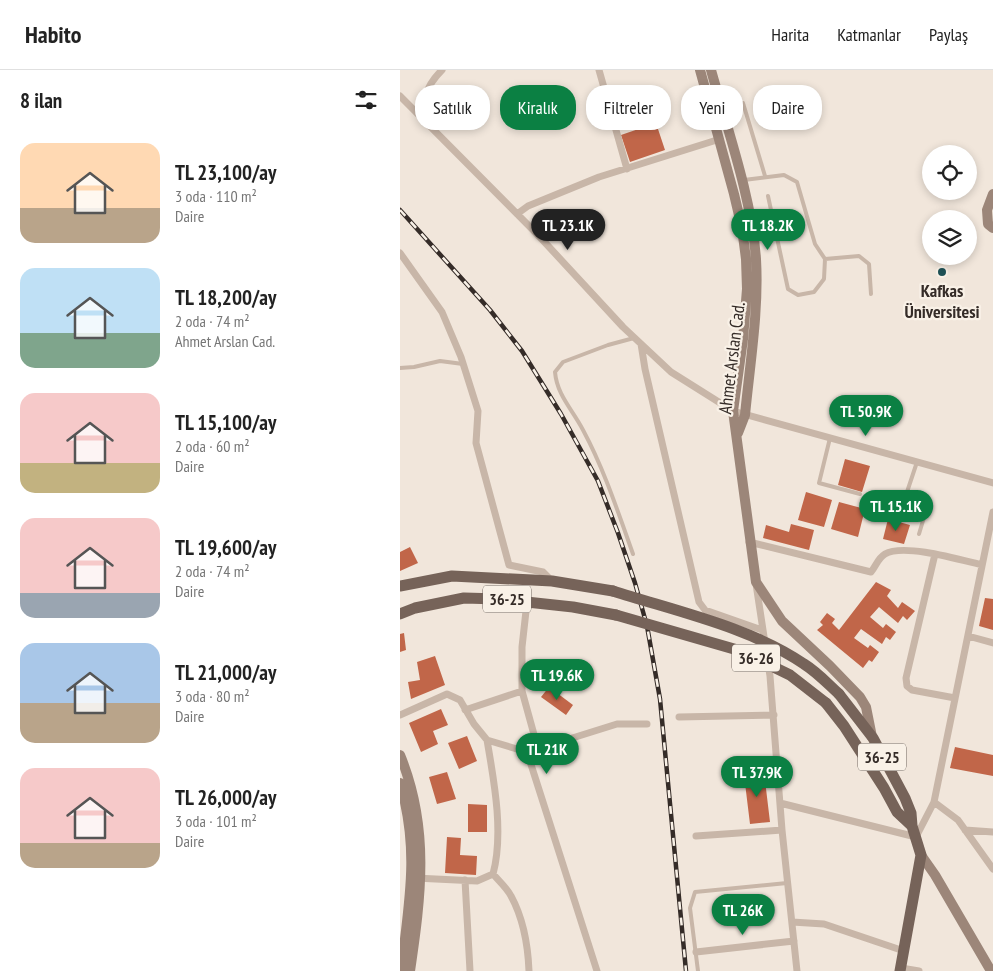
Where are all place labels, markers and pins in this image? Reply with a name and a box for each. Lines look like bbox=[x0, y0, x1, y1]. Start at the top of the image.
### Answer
pin: TL 23.1K bbox=[516, 208, 620, 251]
pin: TL 18.2K bbox=[716, 208, 820, 251]
marker: Kafkas Üniversitesi bbox=[936, 266, 948, 278]
place label: Kafkas Üniversitesi bbox=[904, 279, 980, 323]
pin: TL 50.9K bbox=[814, 394, 918, 437]
pin: TL 15.1K bbox=[844, 490, 948, 532]
pin: TL 19.6K bbox=[505, 658, 609, 701]
pin: TL 21K bbox=[506, 732, 588, 775]
pin: TL 37.9K bbox=[705, 756, 809, 798]
pin: TL 26K bbox=[702, 894, 784, 936]

